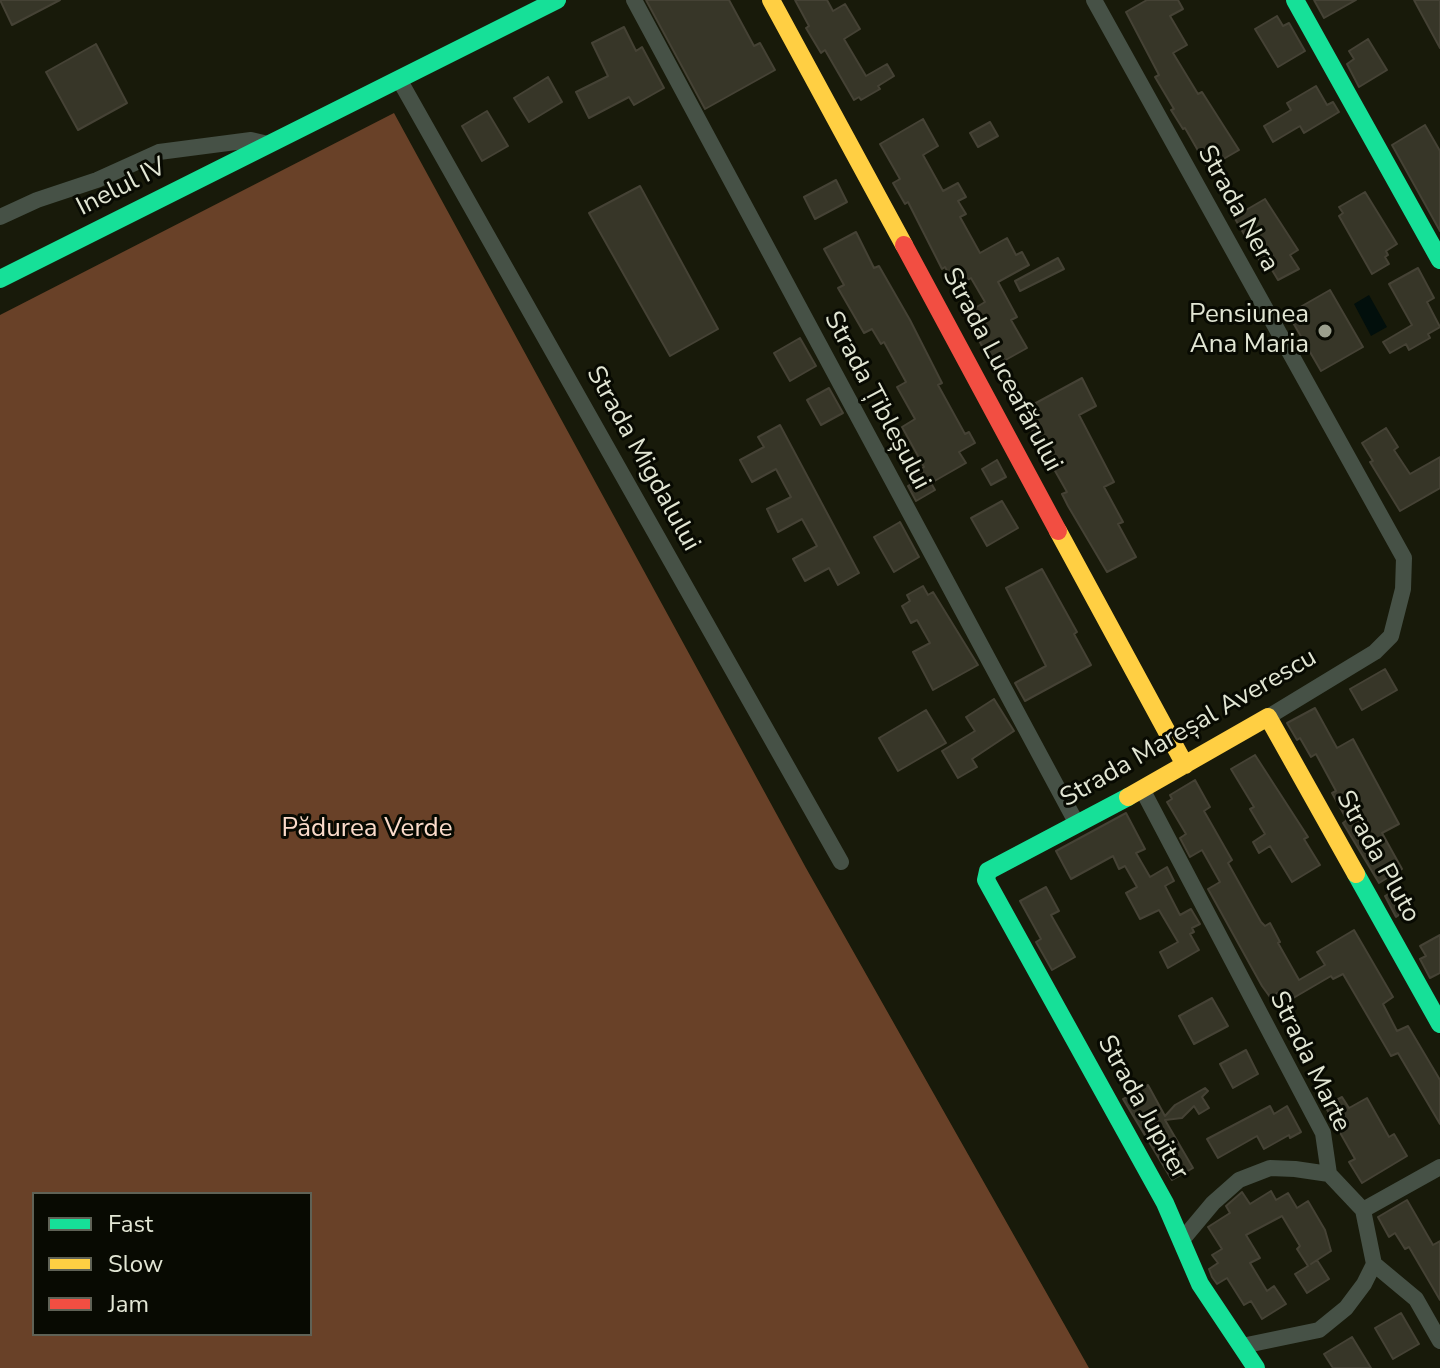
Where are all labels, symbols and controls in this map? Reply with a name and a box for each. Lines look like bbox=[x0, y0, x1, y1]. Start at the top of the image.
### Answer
street label: Strada Nera bbox=[1190, 140, 1284, 278]
street label: Inelul IV bbox=[72, 152, 172, 224]
street label: Strada Luceafărului bbox=[934, 263, 1068, 477]
place label: Pensiunea Ana Maria bbox=[1189, 300, 1309, 362]
street label: Strada Țibleșului bbox=[816, 307, 936, 495]
marker: Pensiunea Ana Maria bbox=[1316, 322, 1334, 340]
street label: Strada Migdalului bbox=[578, 361, 706, 557]
street label: Strada Mareșal Averescu bbox=[1055, 643, 1323, 815]
street label: Strada Pluto bbox=[1328, 786, 1426, 928]
park label: Pădurea Verde bbox=[281, 814, 453, 846]
street label: Strada Marte bbox=[1262, 987, 1356, 1137]
street label: Strada Jupiter bbox=[1090, 1030, 1194, 1186]
legend bbox=[32, 1192, 312, 1336]
text: Fast bbox=[108, 1208, 153, 1240]
text: Slow bbox=[108, 1248, 163, 1280]
text: Jam bbox=[108, 1288, 149, 1320]

